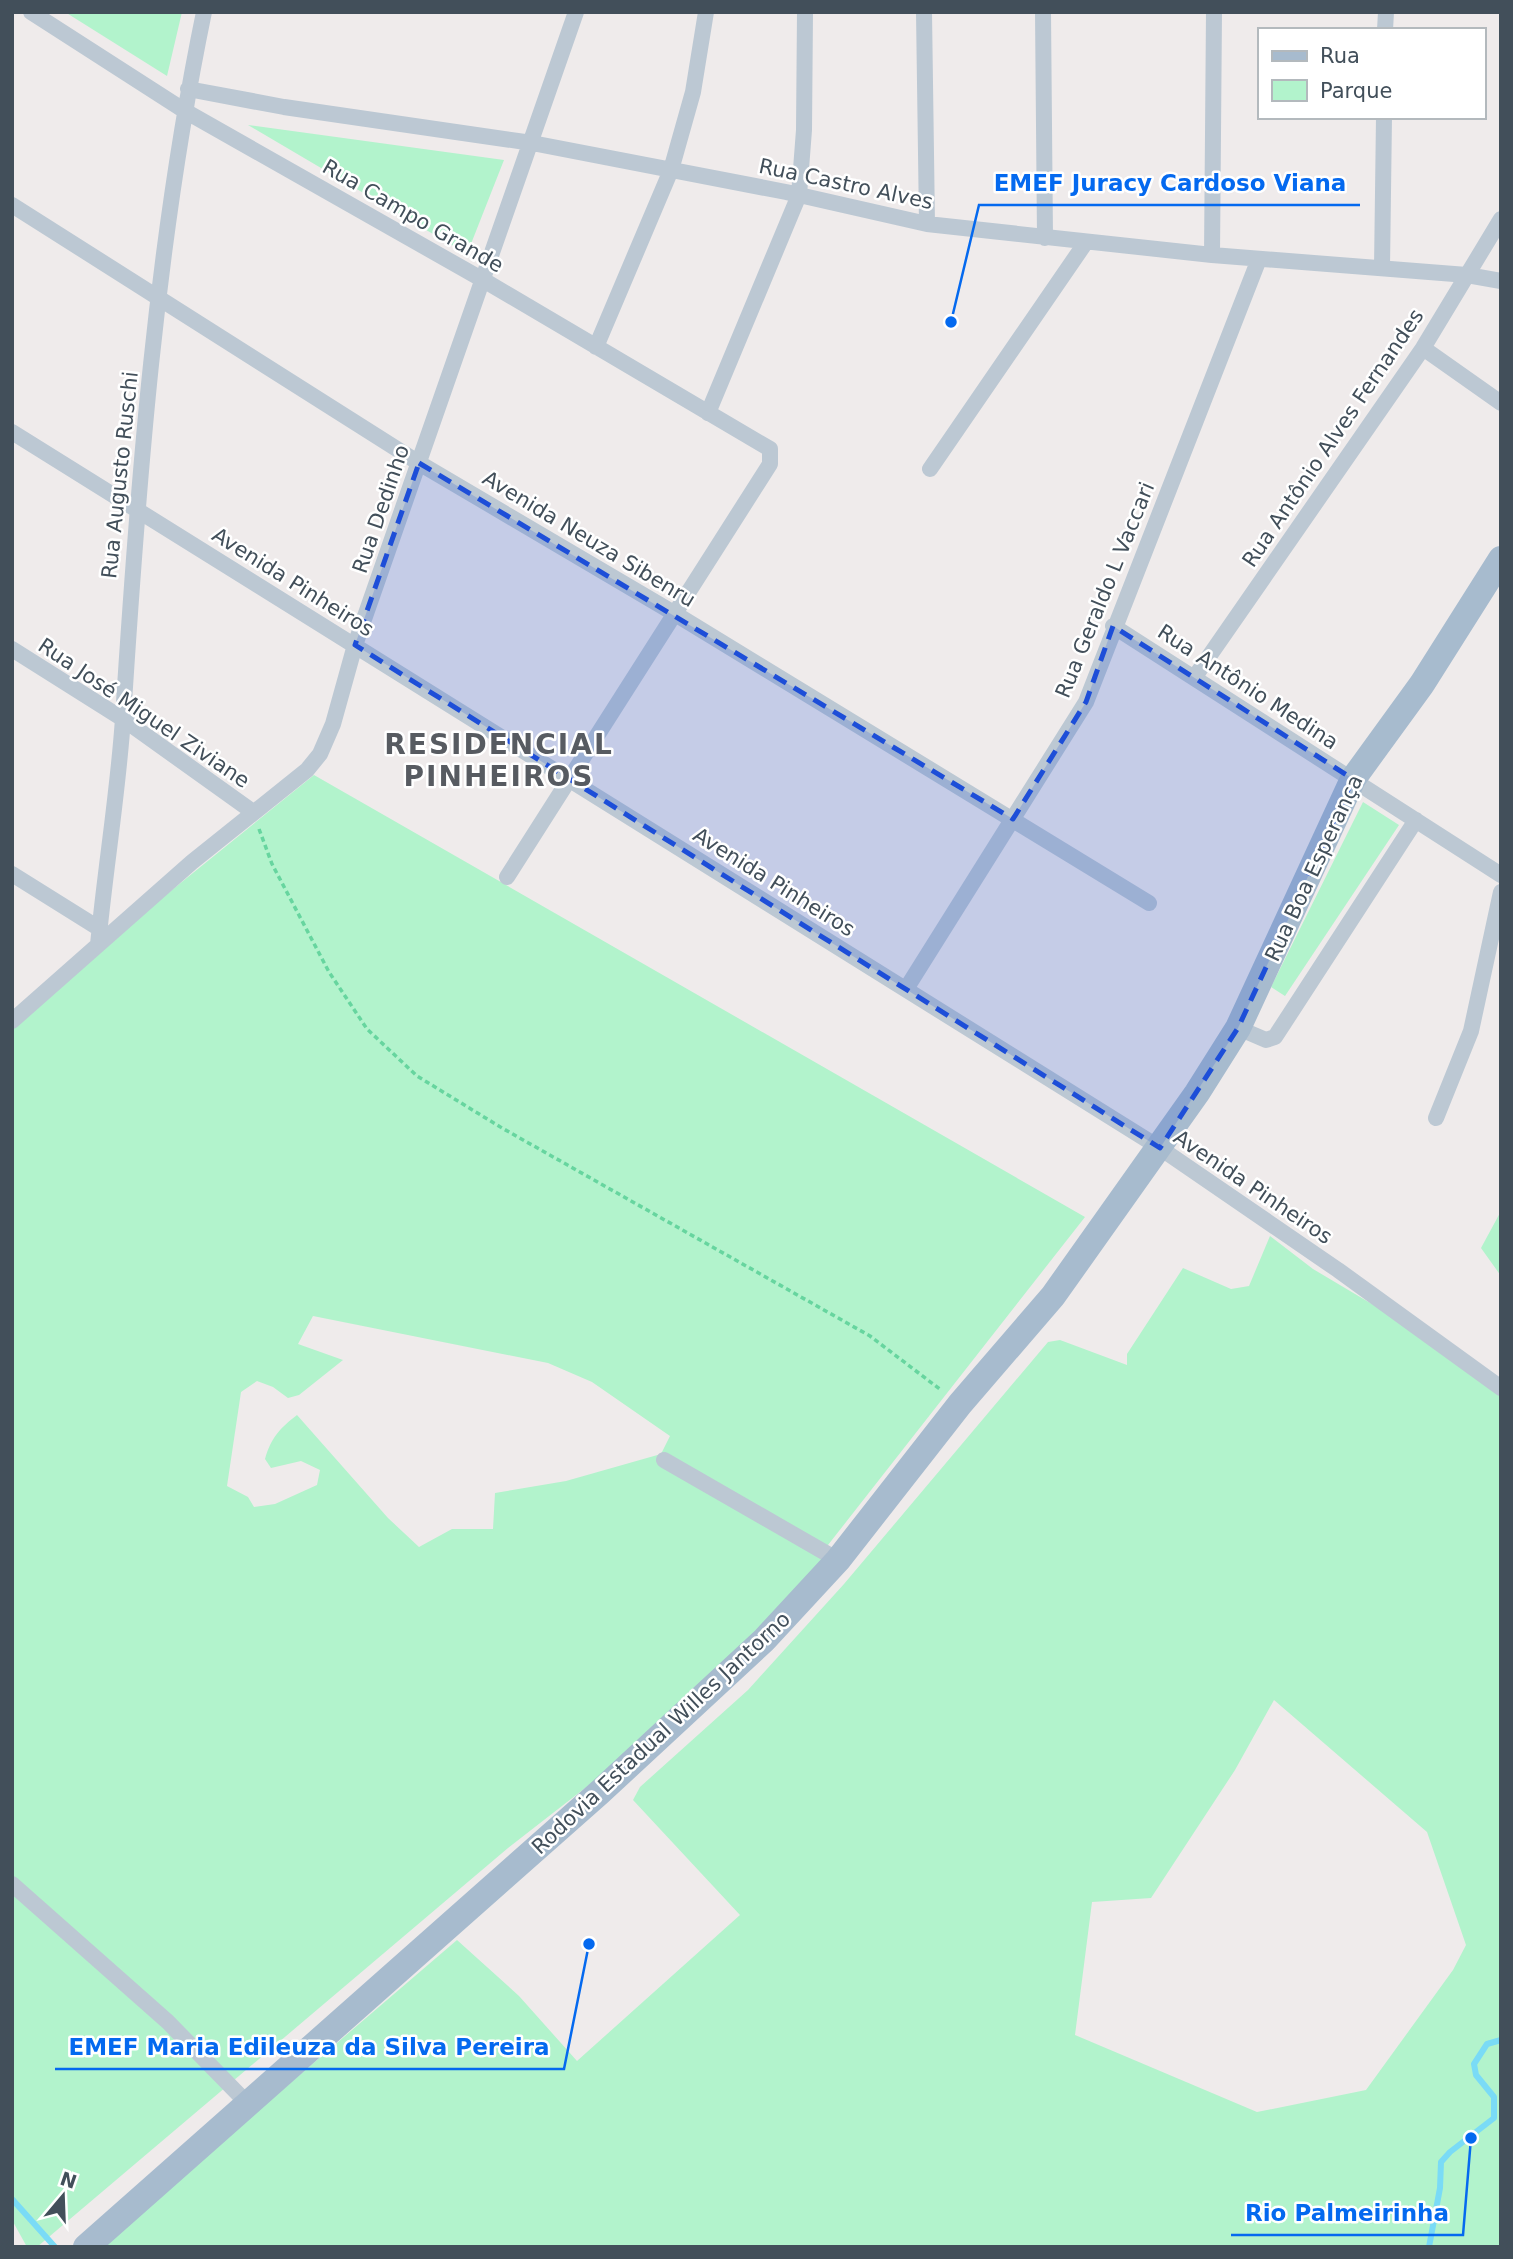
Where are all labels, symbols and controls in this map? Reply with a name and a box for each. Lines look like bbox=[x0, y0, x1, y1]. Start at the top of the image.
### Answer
legend bbox=[1258, 28, 1485, 119]
text: Rua bbox=[1320, 44, 1360, 68]
text: Parque bbox=[1320, 79, 1392, 103]
street label: Rua Campo Grande bbox=[318, 154, 508, 278]
street label: Rua Castro Alves bbox=[757, 154, 935, 214]
callout: EMEF Juracy Cardoso Viana bbox=[979, 161, 1360, 205]
text: EMEF Juracy Cardoso Viana bbox=[994, 170, 1346, 196]
street label: Rua Antônio Alves Fernandes bbox=[1238, 304, 1428, 572]
street label: Rua Augusto Ruschi bbox=[97, 370, 143, 580]
street label: Rua Dedinho bbox=[348, 442, 414, 576]
street label: Avenida Neuza Sibenru bbox=[478, 466, 700, 612]
street label: Rua Geraldo L Vaccari bbox=[1051, 479, 1159, 701]
street label: Avenida Pinheiros bbox=[208, 523, 378, 641]
street label: Rua Antônio Medina bbox=[1153, 620, 1343, 754]
street label: Rua José Miguel Ziviane bbox=[34, 633, 254, 793]
district label: RESIDENCIAL PINHEIROS bbox=[384, 728, 614, 793]
street label: Rua Boa Esperança bbox=[1260, 771, 1368, 965]
street label: Avenida Pinheiros bbox=[689, 823, 859, 941]
street label: Avenida Pinheiros bbox=[1169, 1125, 1337, 1249]
street label: Rodovia Estadual Willes Jantorno bbox=[527, 1607, 795, 1859]
callout: EMEF Maria Edileuza da Silva Pereira bbox=[55, 2025, 564, 2069]
text: EMEF Maria Edileuza da Silva Pereira bbox=[68, 2034, 550, 2060]
north arrow bbox=[28, 2161, 98, 2231]
text: N bbox=[57, 2167, 80, 2193]
callout: Rio Palmeirinha bbox=[1231, 2191, 1463, 2235]
text: Rio Palmeirinha bbox=[1245, 2200, 1449, 2226]

